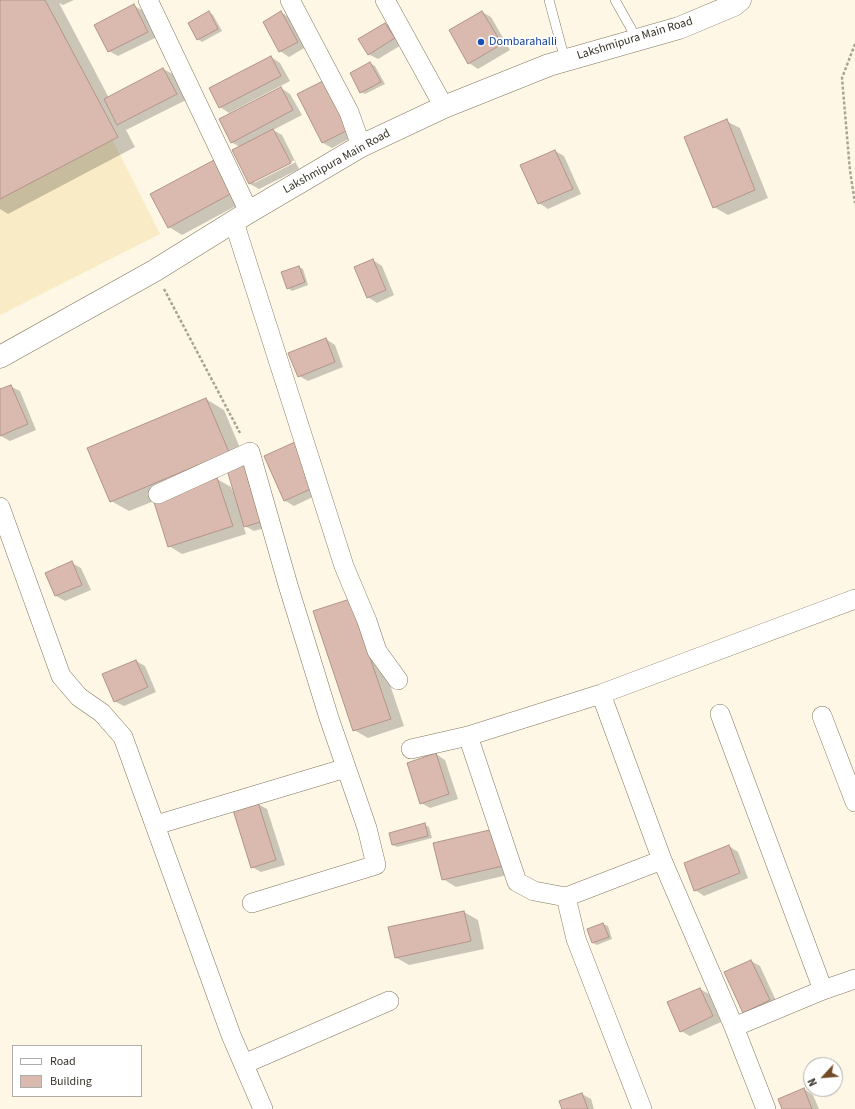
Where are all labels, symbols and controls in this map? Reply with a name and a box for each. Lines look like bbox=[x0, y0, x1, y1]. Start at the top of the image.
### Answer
street label: Lakshmipura Main Road bbox=[575, 15, 695, 63]
place label: Dombarahalli bbox=[489, 35, 557, 49]
marker: Dombarahalli bbox=[476, 37, 486, 47]
street label: Lakshmipura Main Road bbox=[281, 127, 393, 197]
legend bbox=[12, 1045, 142, 1097]
text: Road bbox=[50, 1053, 76, 1070]
north arrow bbox=[803, 1057, 843, 1097]
text: Building bbox=[50, 1073, 92, 1090]
text: N bbox=[804, 1075, 821, 1089]

